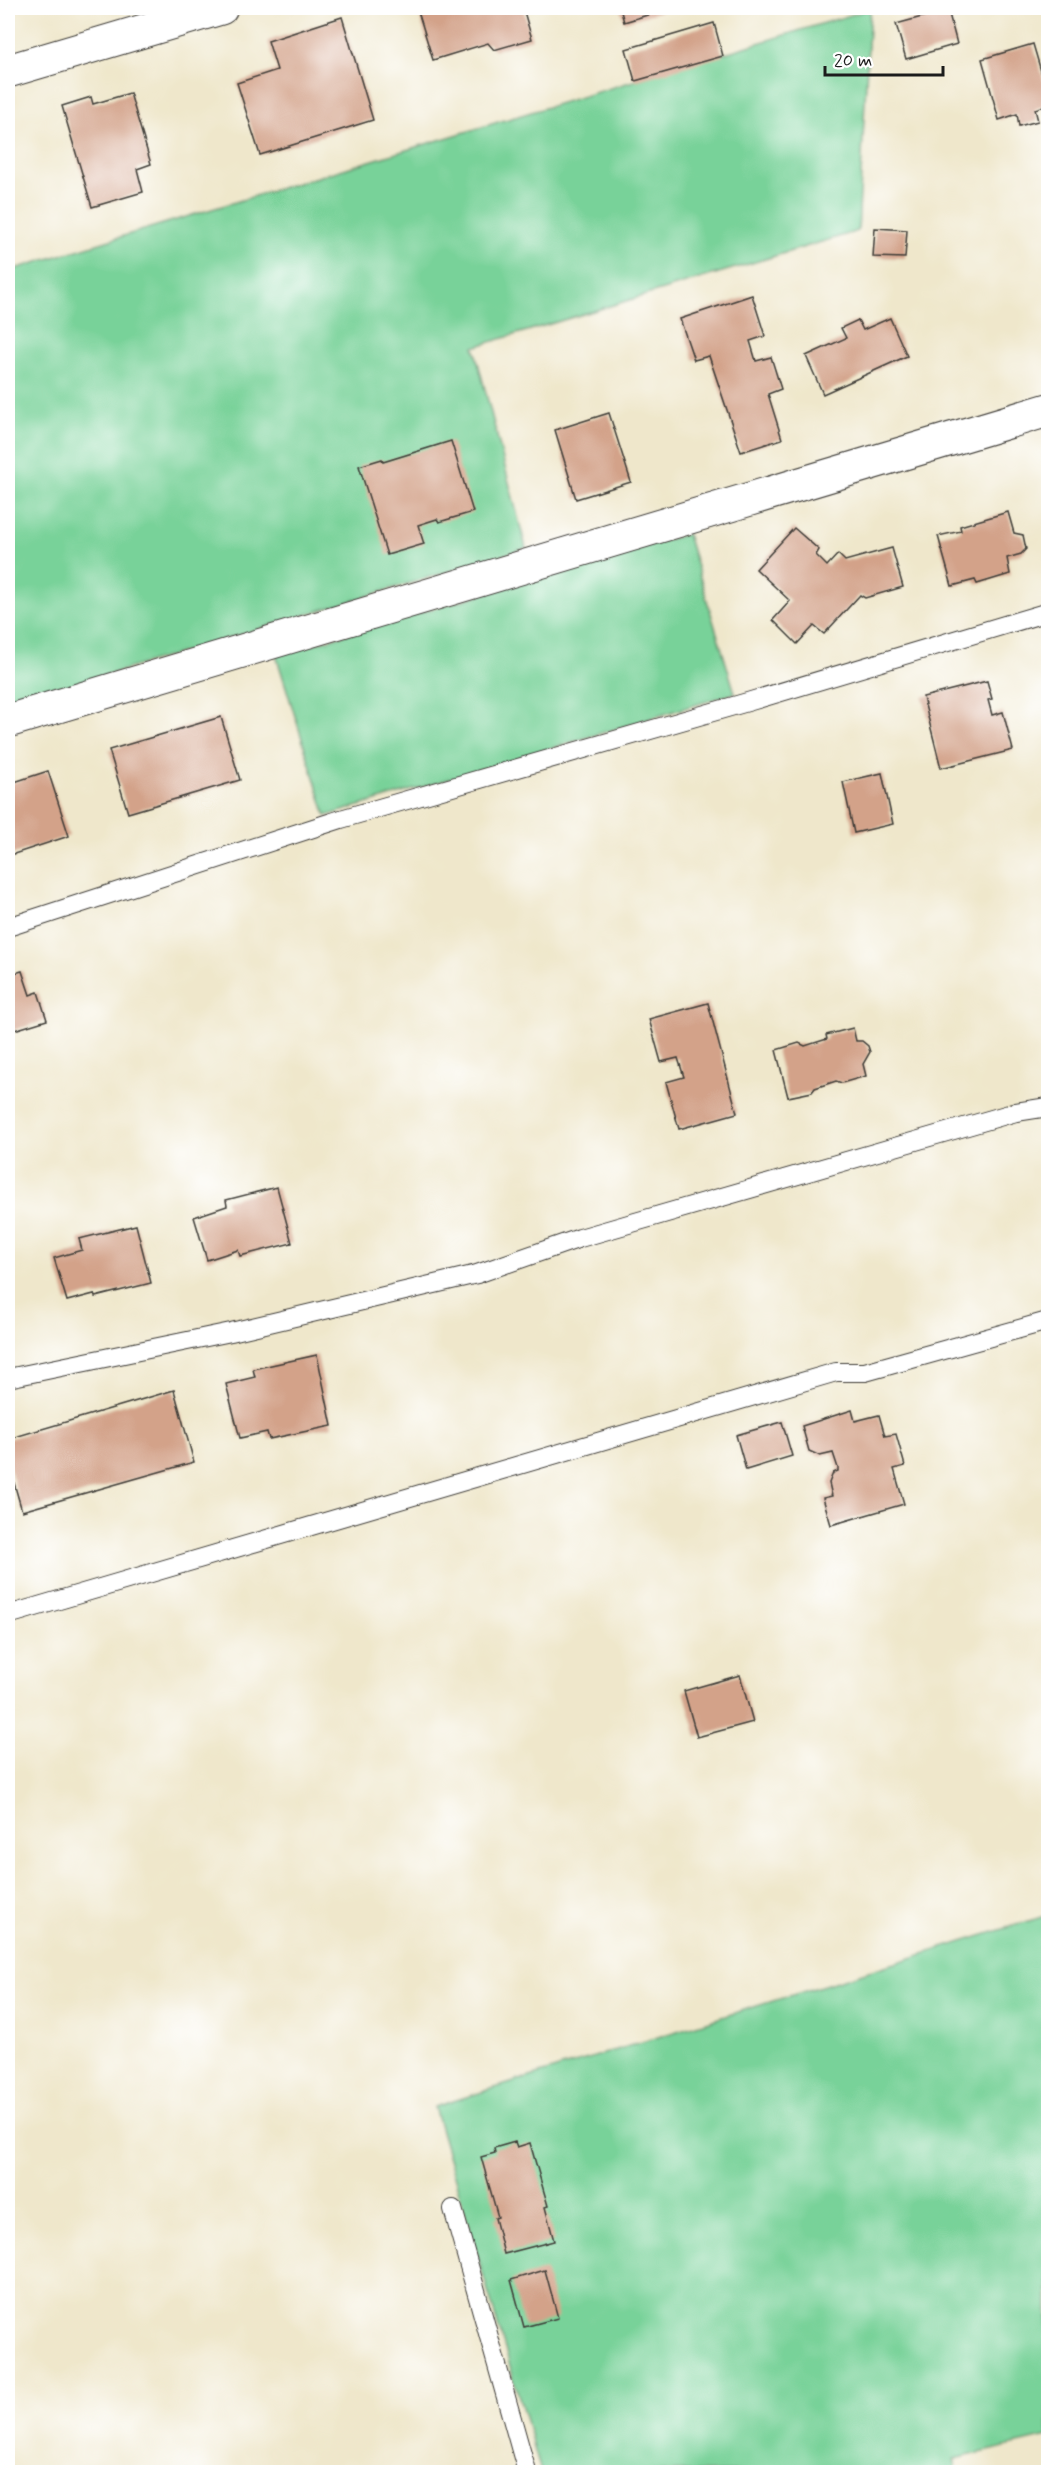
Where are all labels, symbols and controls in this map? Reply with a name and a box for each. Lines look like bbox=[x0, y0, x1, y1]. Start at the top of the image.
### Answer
scale bar bbox=[825, 39, 944, 77]
text: 20 m bbox=[834, 49, 872, 73]

